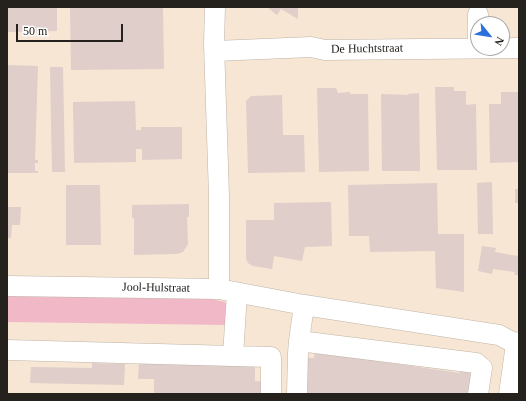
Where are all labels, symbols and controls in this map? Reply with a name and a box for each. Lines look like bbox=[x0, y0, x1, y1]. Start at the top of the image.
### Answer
scale bar bbox=[18, 16, 125, 42]
north arrow bbox=[470, 16, 510, 56]
text: 50 m bbox=[23, 24, 47, 38]
text: N bbox=[492, 35, 507, 48]
street label: De Huchtstraat bbox=[331, 41, 403, 57]
street label: Jool-Hulstraat bbox=[122, 280, 190, 296]

